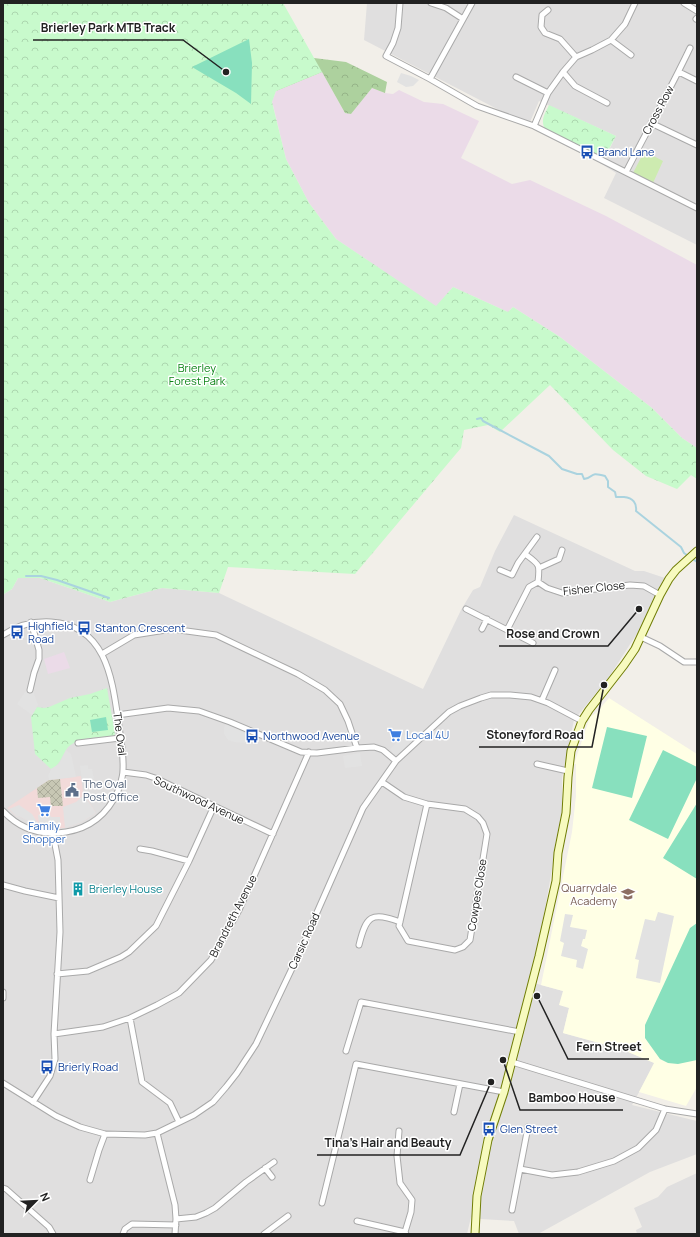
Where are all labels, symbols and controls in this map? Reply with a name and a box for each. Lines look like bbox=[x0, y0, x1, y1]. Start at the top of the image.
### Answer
callout: Brierley Park MTB Track bbox=[33, 16, 183, 40]
text: Brierley Park MTB Track bbox=[41, 19, 176, 36]
street label: Cross Row bbox=[638, 82, 677, 137]
bus stop icon: Brand Lane bbox=[579, 144, 595, 160]
place label: Brand Lane bbox=[598, 144, 655, 159]
park label: Brierley Forest Park bbox=[169, 360, 226, 388]
street label: Fisher Close bbox=[562, 577, 626, 598]
place label: Highfield Road bbox=[28, 618, 73, 646]
bus stop icon: Stanton Crescent bbox=[76, 620, 92, 636]
place label: Stanton Crescent bbox=[95, 620, 185, 635]
callout: Rose and Crown bbox=[499, 622, 608, 646]
bus stop icon: Highfield Road bbox=[9, 624, 25, 640]
text: Rose and Crown bbox=[506, 625, 600, 642]
street label: The Oval bbox=[110, 711, 131, 757]
callout: Stoneyford Road bbox=[479, 723, 592, 747]
text: Stoneyford Road bbox=[486, 726, 584, 743]
supermarket icon: Local 4U bbox=[387, 727, 403, 743]
place label: Local 4U bbox=[406, 727, 449, 742]
bus stop icon: Northwood Avenue bbox=[244, 728, 260, 744]
place label: Northwood Avenue bbox=[263, 728, 360, 743]
street label: Southwood Avenue bbox=[151, 772, 247, 827]
place label: The Oval Post Office bbox=[83, 776, 139, 804]
public building icon: The Oval Post Office bbox=[64, 782, 80, 798]
supermarket icon: Family Shopper bbox=[36, 802, 52, 818]
place label: Family Shopper bbox=[22, 818, 66, 846]
street label: Cowpes Close bbox=[463, 857, 490, 932]
street label: Brandreth Avenue bbox=[205, 871, 260, 960]
place label: Quarrydale Academy bbox=[561, 880, 618, 908]
building icon: Brierley House bbox=[70, 881, 86, 897]
place label: Brierley House bbox=[89, 881, 163, 896]
school or university icon: Quarrydale Academy bbox=[620, 886, 636, 902]
street label: Carsic Road bbox=[284, 910, 323, 971]
callout: Fern Street bbox=[568, 1035, 649, 1059]
text: Fern Street bbox=[576, 1038, 642, 1055]
bus stop icon: Brierly Road bbox=[39, 1059, 55, 1075]
place label: Brierly Road bbox=[58, 1059, 118, 1074]
callout: Bamboo House bbox=[520, 1086, 623, 1110]
text: Bamboo House bbox=[528, 1089, 616, 1106]
bus stop icon: Glen Street bbox=[481, 1121, 497, 1137]
place label: Glen Street bbox=[500, 1121, 558, 1136]
callout: Tina's Hair and Beauty bbox=[317, 1131, 460, 1155]
text: Tina's Hair and Beauty bbox=[324, 1134, 452, 1151]
north arrow bbox=[16, 1181, 56, 1221]
text: N bbox=[37, 1190, 54, 1203]

